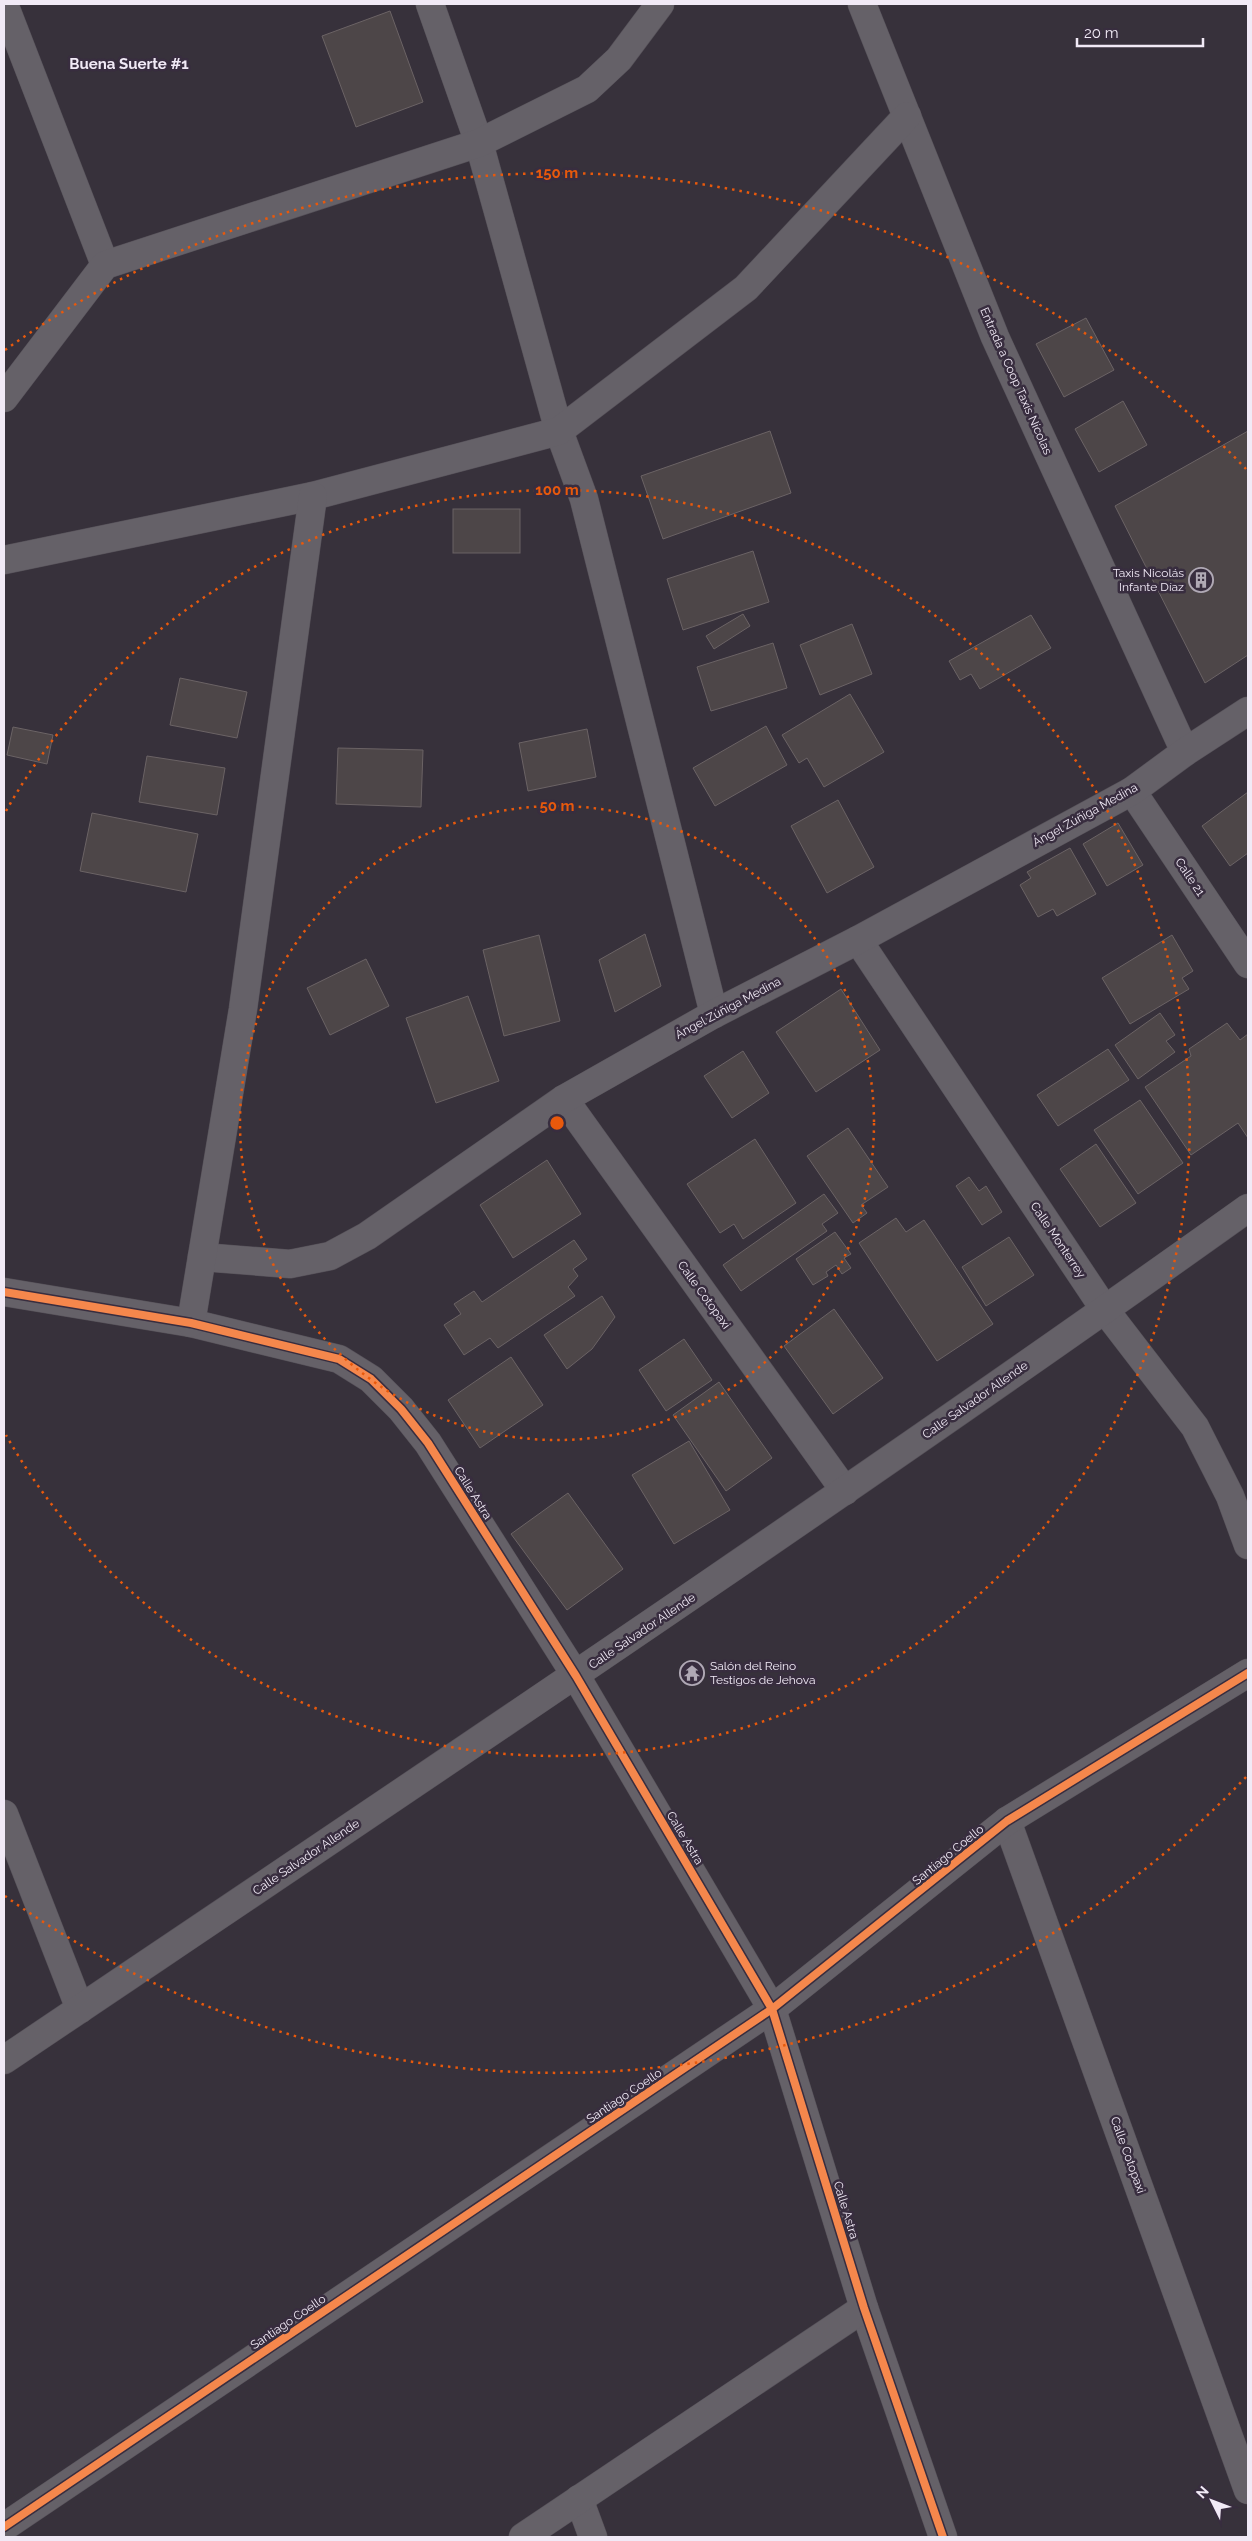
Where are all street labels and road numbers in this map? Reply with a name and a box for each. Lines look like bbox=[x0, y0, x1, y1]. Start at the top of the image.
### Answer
street label: Entrada a Coop Taxis Nícolas bbox=[977, 305, 1055, 457]
street label: Ángel Zúñiga Medina bbox=[1030, 780, 1140, 850]
street label: Calle 21 bbox=[1172, 855, 1208, 899]
street label: Ángel Zúñiga Medina bbox=[673, 974, 783, 1042]
street label: Calle Monterrey bbox=[1027, 1199, 1089, 1281]
street label: Calle Cotopaxi bbox=[675, 1258, 733, 1332]
street label: Calle Salvador Allende bbox=[920, 1358, 1030, 1442]
street label: Calle Astra bbox=[451, 1464, 495, 1522]
street label: Calle Salvador Allende bbox=[586, 1590, 698, 1672]
street label: Calle Astra bbox=[664, 1809, 706, 1867]
street label: Calle Salvador Allende bbox=[250, 1816, 362, 1898]
street label: Santiago Coello bbox=[910, 1822, 986, 1888]
street label: Santiago Coello bbox=[584, 2066, 664, 2126]
street label: Calle Cotopaxi bbox=[1108, 2115, 1148, 2195]
street label: Calle Astra bbox=[831, 2179, 861, 2241]
street label: Santiago Coello bbox=[248, 2292, 328, 2352]

